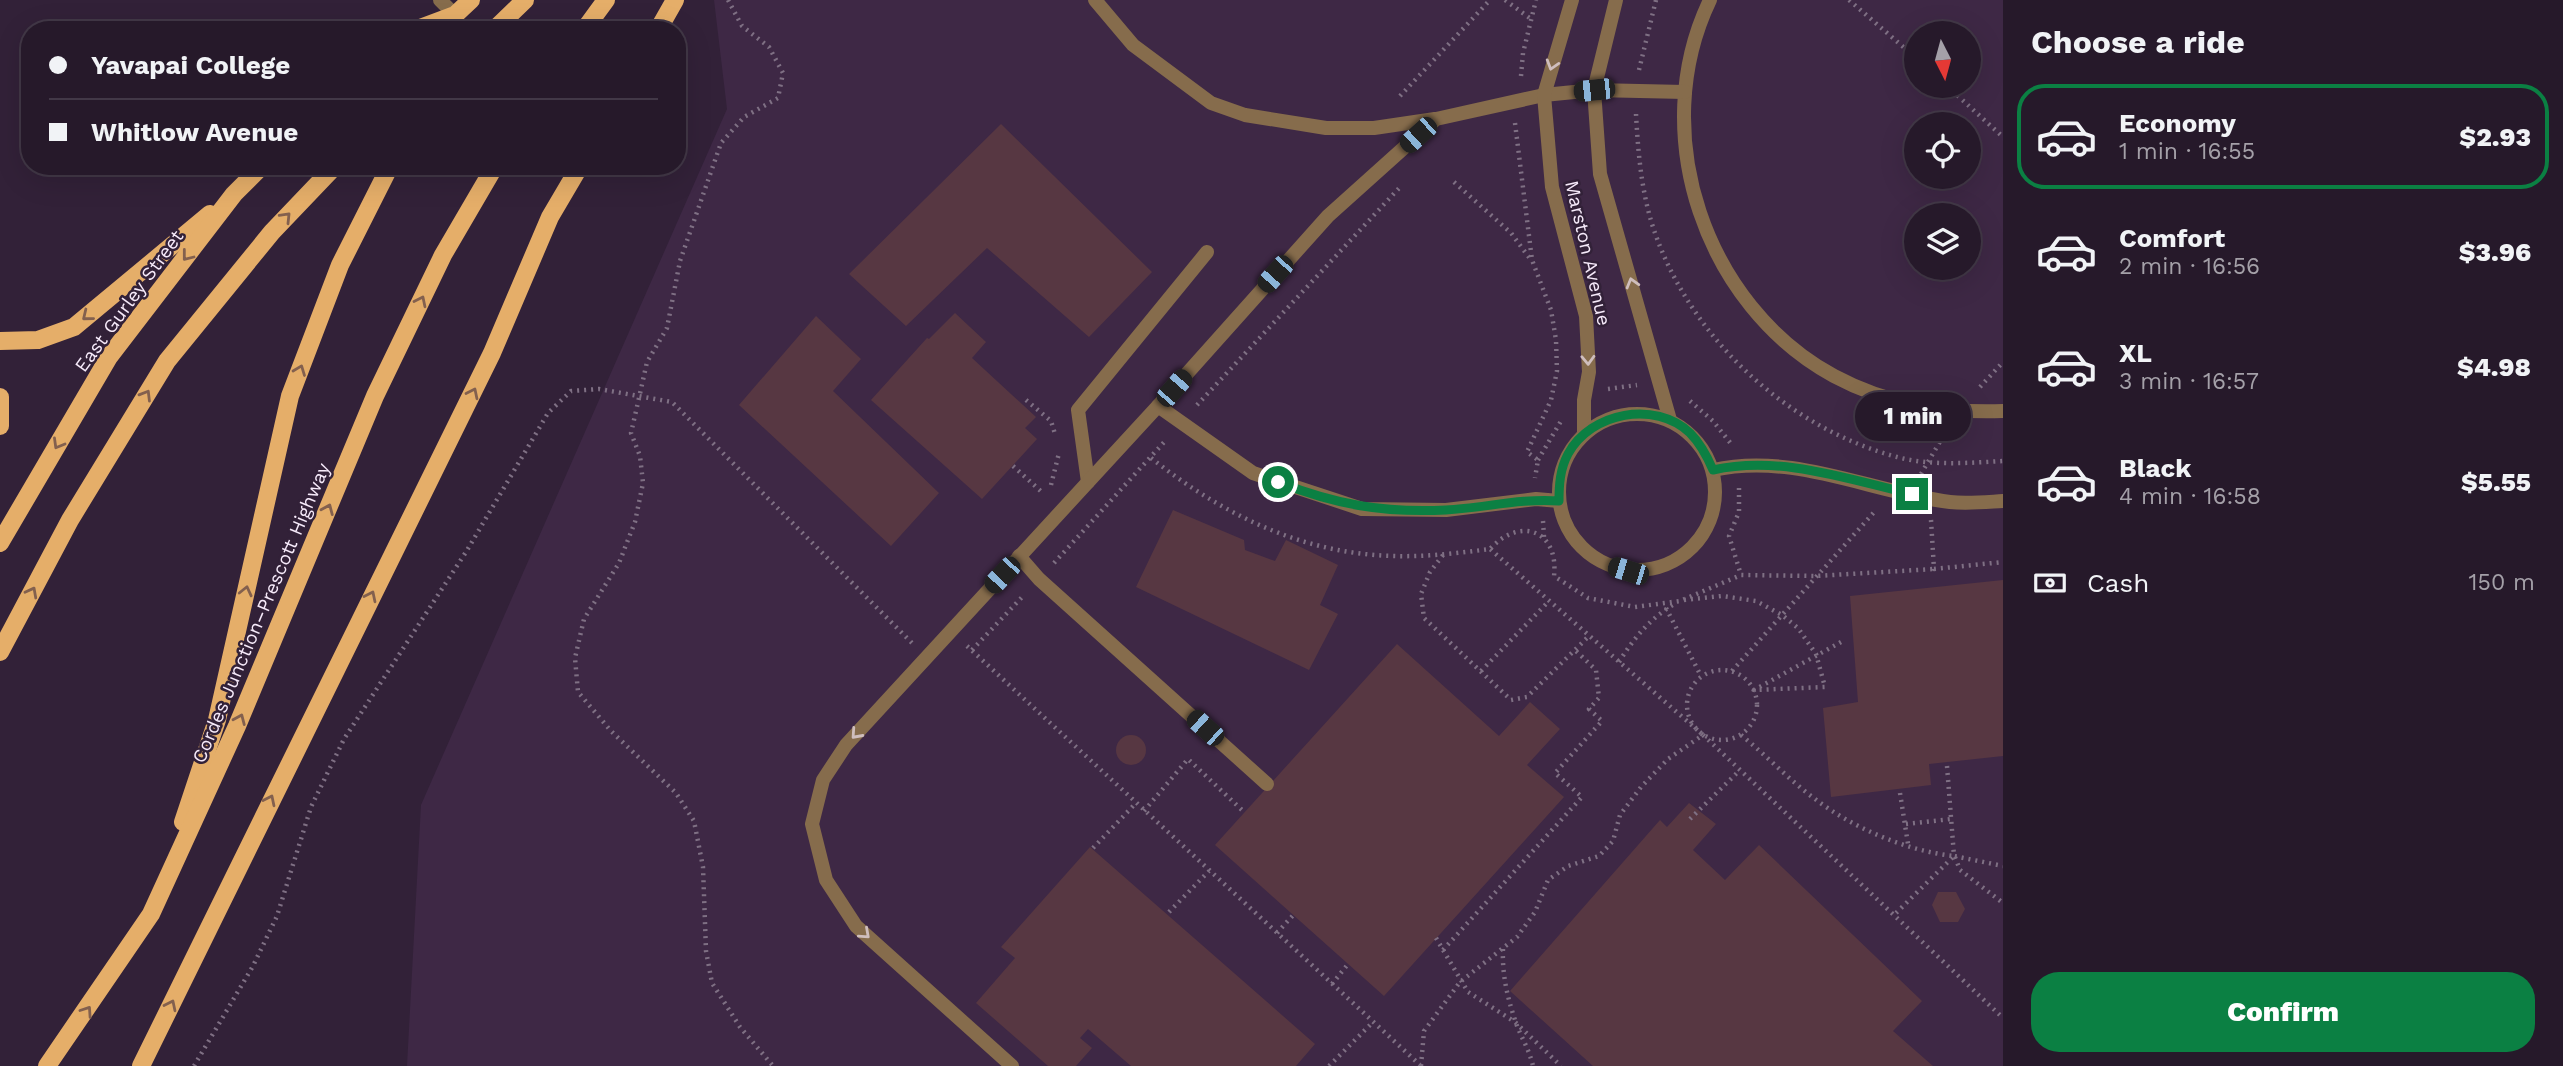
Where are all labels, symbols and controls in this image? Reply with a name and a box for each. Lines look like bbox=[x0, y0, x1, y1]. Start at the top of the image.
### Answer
north arrow bbox=[1904, 21, 1981, 98]
map controls bbox=[1904, 21, 1981, 280]
text: Choose a ride bbox=[2031, 23, 2245, 61]
text: Yavapai College bbox=[91, 50, 290, 80]
one-way arrow bbox=[1546, 59, 1561, 71]
car bbox=[1573, 77, 1616, 103]
icon: car bbox=[2035, 105, 2098, 168]
text: Economy bbox=[2119, 108, 2236, 138]
button: locate bbox=[1904, 112, 1981, 189]
car bbox=[1396, 113, 1441, 157]
text: Whitlow Avenue bbox=[91, 117, 298, 147]
text: $2.93 bbox=[2459, 122, 2531, 152]
text: 1 min · 16:55 bbox=[2119, 138, 2255, 165]
street label: Marston Avenue bbox=[1560, 178, 1616, 328]
button: layers bbox=[1904, 203, 1981, 280]
one-way arrow bbox=[278, 212, 291, 225]
icon: car bbox=[2035, 220, 2098, 283]
text: Comfort bbox=[2119, 223, 2225, 253]
street label: East Gurley Street bbox=[70, 225, 188, 376]
text: $3.96 bbox=[2459, 237, 2531, 267]
one-way arrow bbox=[182, 249, 195, 261]
car bbox=[1254, 251, 1297, 297]
text: 2 min · 16:56 bbox=[2119, 253, 2260, 280]
one-way arrow bbox=[1625, 277, 1640, 289]
one-way arrow bbox=[413, 296, 427, 308]
one-way arrow bbox=[83, 307, 95, 320]
icon: car bbox=[2035, 335, 2098, 398]
text: XL bbox=[2119, 338, 2152, 368]
text: $4.98 bbox=[2457, 352, 2531, 382]
one-way arrow bbox=[1581, 355, 1596, 366]
one-way arrow bbox=[292, 365, 306, 377]
car bbox=[1153, 365, 1196, 411]
text: 3 min · 16:57 bbox=[2119, 368, 2259, 395]
one-way arrow bbox=[464, 388, 478, 400]
one-way arrow bbox=[137, 390, 150, 403]
callout: 1 min bbox=[1854, 392, 1970, 442]
text: 1 min bbox=[1883, 403, 1943, 430]
one-way arrow bbox=[54, 436, 67, 449]
icon: car bbox=[2035, 450, 2098, 513]
text: Black bbox=[2119, 453, 2191, 483]
street label: Cordes Junction–Prescott Highway bbox=[187, 459, 335, 767]
route start bbox=[1262, 466, 1294, 498]
text: $5.55 bbox=[2461, 467, 2531, 497]
route end bbox=[1896, 478, 1928, 510]
text: 4 min · 16:58 bbox=[2119, 483, 2261, 510]
one-way arrow bbox=[320, 503, 334, 516]
car bbox=[980, 552, 1025, 598]
car bbox=[1605, 555, 1652, 587]
icon: cash bbox=[2031, 564, 2069, 602]
text: Cash bbox=[2087, 568, 2149, 598]
text: 150 m bbox=[2469, 569, 2535, 596]
one-way arrow bbox=[238, 585, 253, 597]
one-way arrow bbox=[24, 587, 37, 599]
one-way arrow bbox=[363, 591, 377, 603]
car bbox=[1183, 706, 1228, 750]
one-way arrow bbox=[232, 713, 246, 725]
one-way arrow bbox=[852, 726, 864, 739]
one-way arrow bbox=[262, 795, 276, 807]
one-way arrow bbox=[857, 926, 870, 938]
button: Confirm bbox=[2031, 972, 2535, 1052]
one-way arrow bbox=[162, 1000, 176, 1012]
one-way arrow bbox=[79, 1005, 92, 1018]

